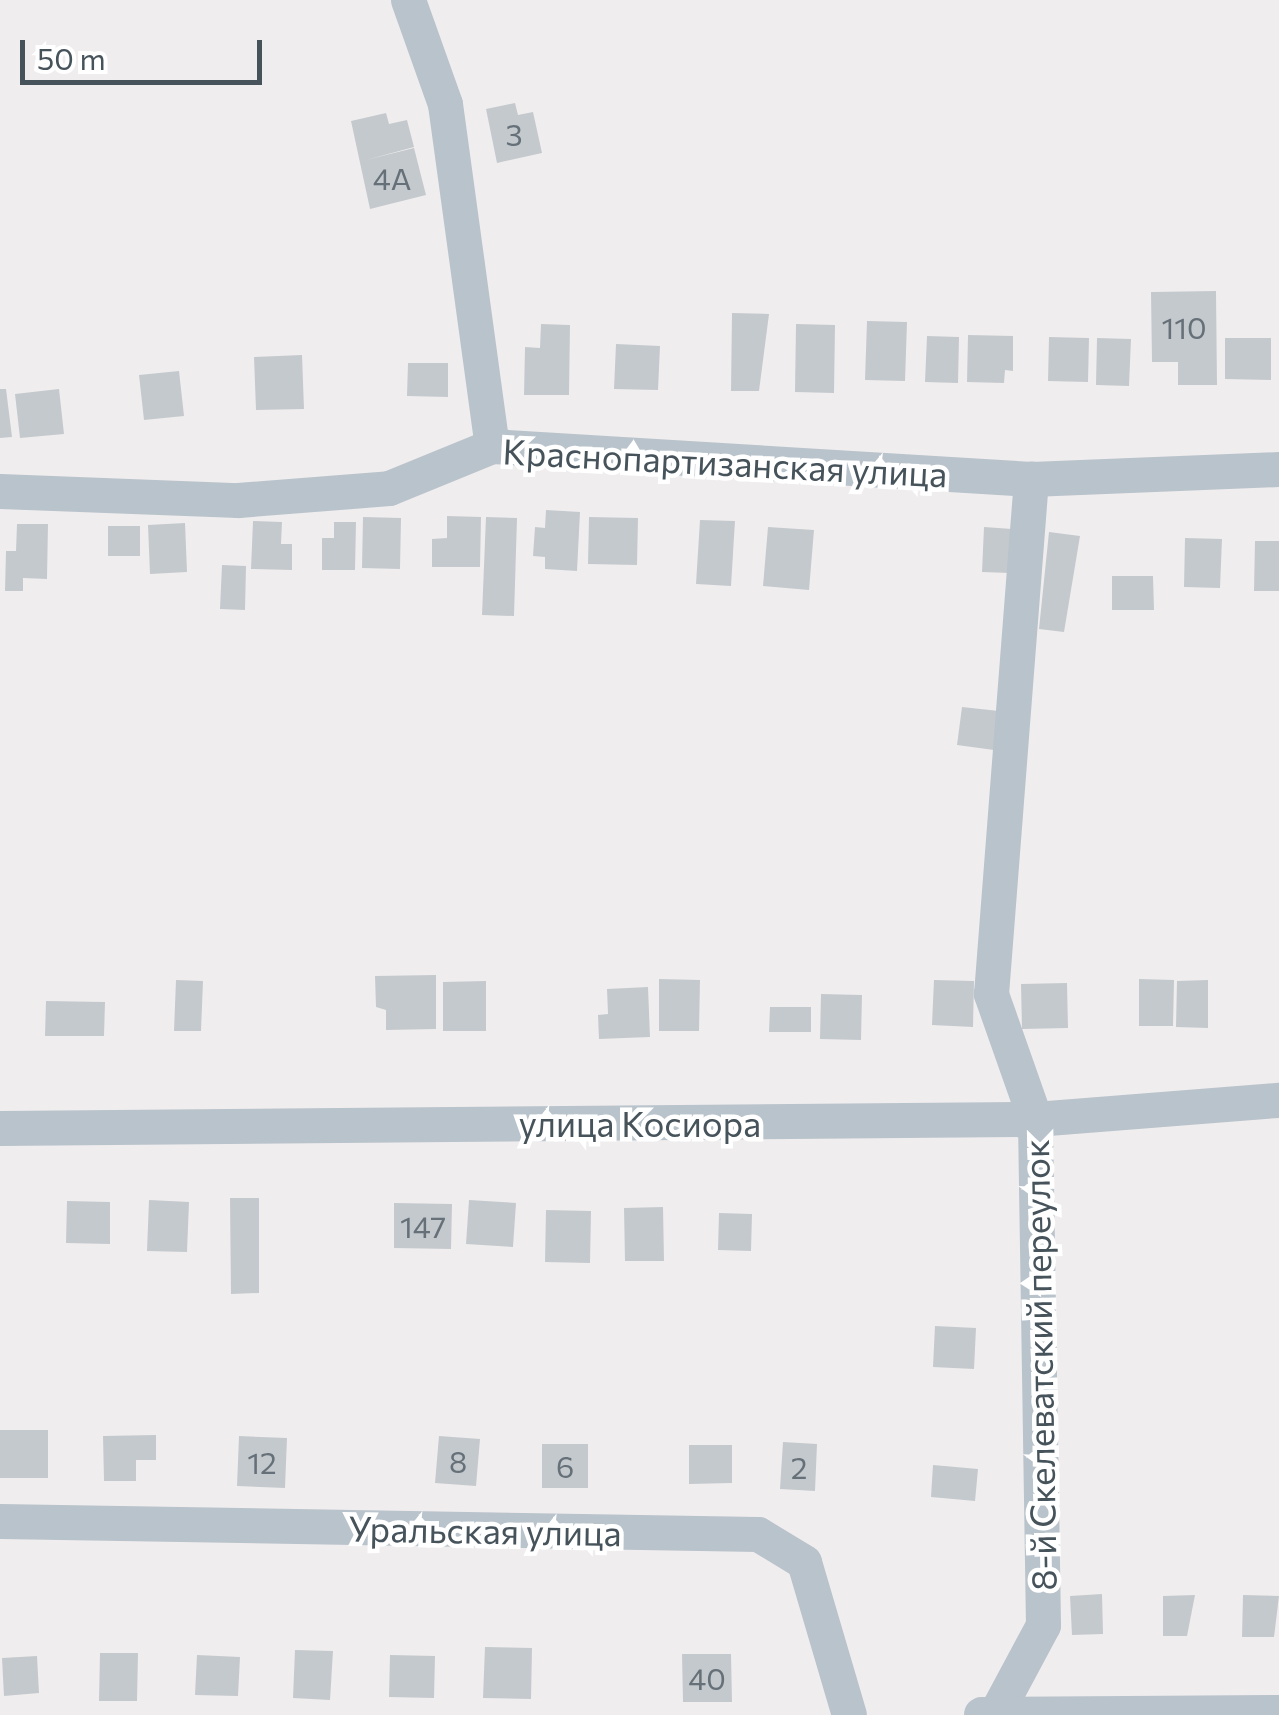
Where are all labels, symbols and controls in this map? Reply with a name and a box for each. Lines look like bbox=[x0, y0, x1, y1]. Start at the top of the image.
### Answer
scale bar bbox=[25, 20, 268, 82]
text: 50 m bbox=[37, 39, 106, 76]
house number: 3 bbox=[505, 116, 523, 152]
house number: 4А bbox=[373, 160, 411, 196]
house number: 110 bbox=[1161, 309, 1207, 345]
street label: Краснопартизанская улица bbox=[502, 429, 948, 495]
street label: улица Косиора bbox=[519, 1102, 761, 1144]
street label: 8-й Скелеватский переулок bbox=[1014, 1139, 1064, 1591]
house number: 147 bbox=[400, 1208, 446, 1244]
house number: 8 bbox=[449, 1443, 467, 1479]
house number: 12 bbox=[247, 1444, 277, 1480]
house number: 6 bbox=[556, 1448, 574, 1484]
house number: 2 bbox=[791, 1449, 807, 1485]
street label: Уральская улица bbox=[348, 1507, 622, 1553]
house number: 40 bbox=[688, 1660, 726, 1696]

